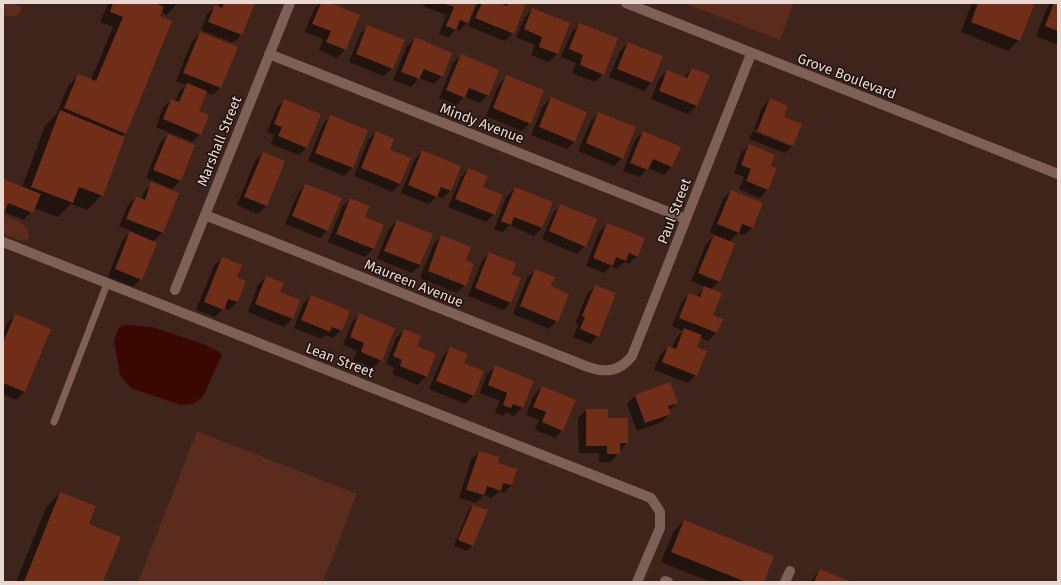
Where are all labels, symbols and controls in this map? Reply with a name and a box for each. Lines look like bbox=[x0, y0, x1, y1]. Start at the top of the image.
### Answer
street label: Grove Boulevard bbox=[795, 50, 899, 103]
street label: Marshall Street bbox=[194, 93, 246, 189]
street label: Mindy Avenue bbox=[437, 100, 526, 147]
street label: Paul Street bbox=[654, 175, 695, 246]
street label: Maureen Avenue bbox=[362, 256, 466, 311]
street label: Lean Street bbox=[303, 340, 377, 382]

